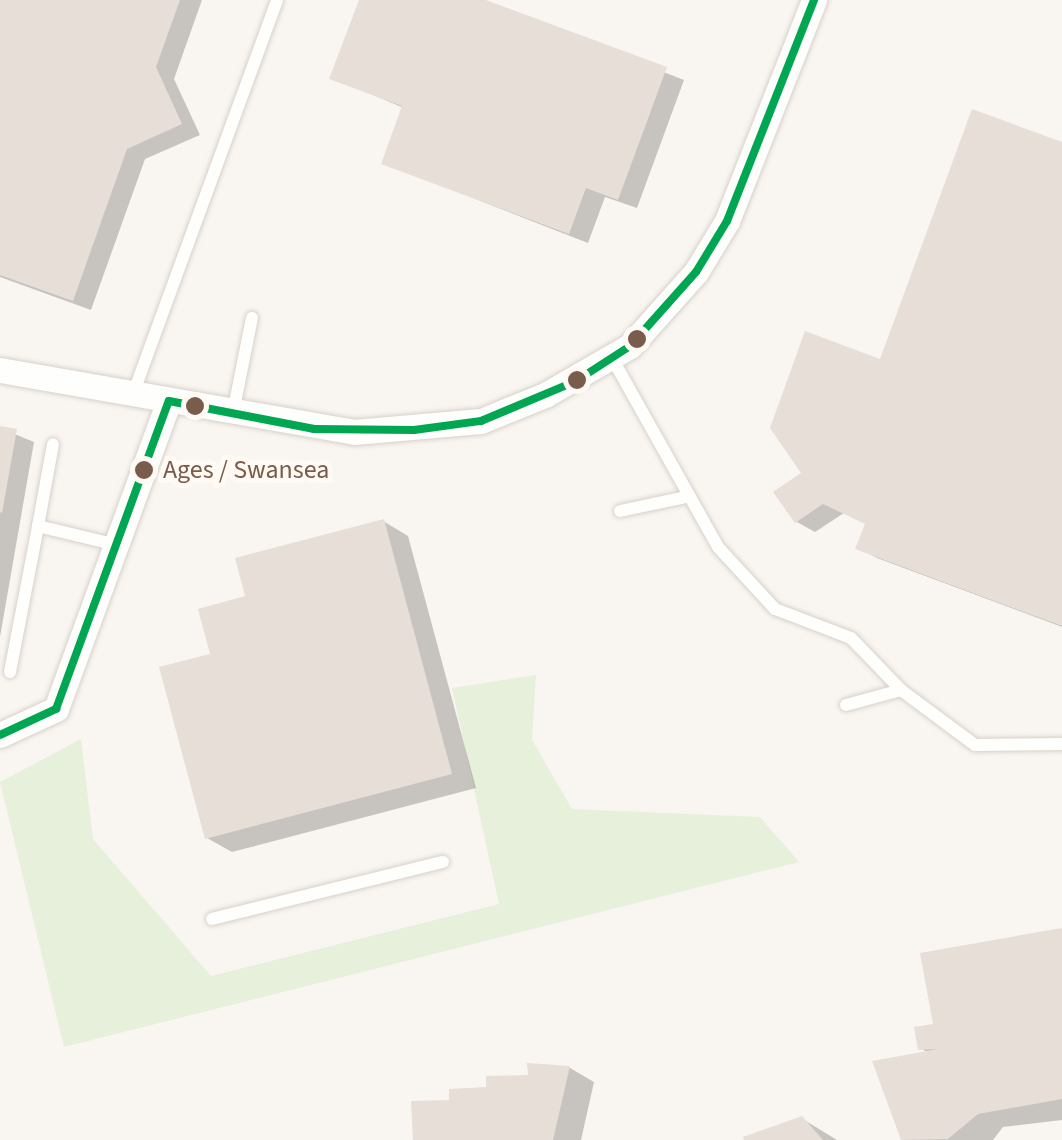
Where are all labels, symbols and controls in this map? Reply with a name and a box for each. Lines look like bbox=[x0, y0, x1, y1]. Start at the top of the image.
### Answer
unlabelled marker bbox=[627, 329, 647, 349]
unlabelled marker bbox=[567, 370, 587, 390]
unlabelled marker bbox=[185, 396, 205, 416]
place label: Ages / Swansea bbox=[163, 454, 329, 486]
marker: Ages / Swansea bbox=[134, 460, 154, 480]

